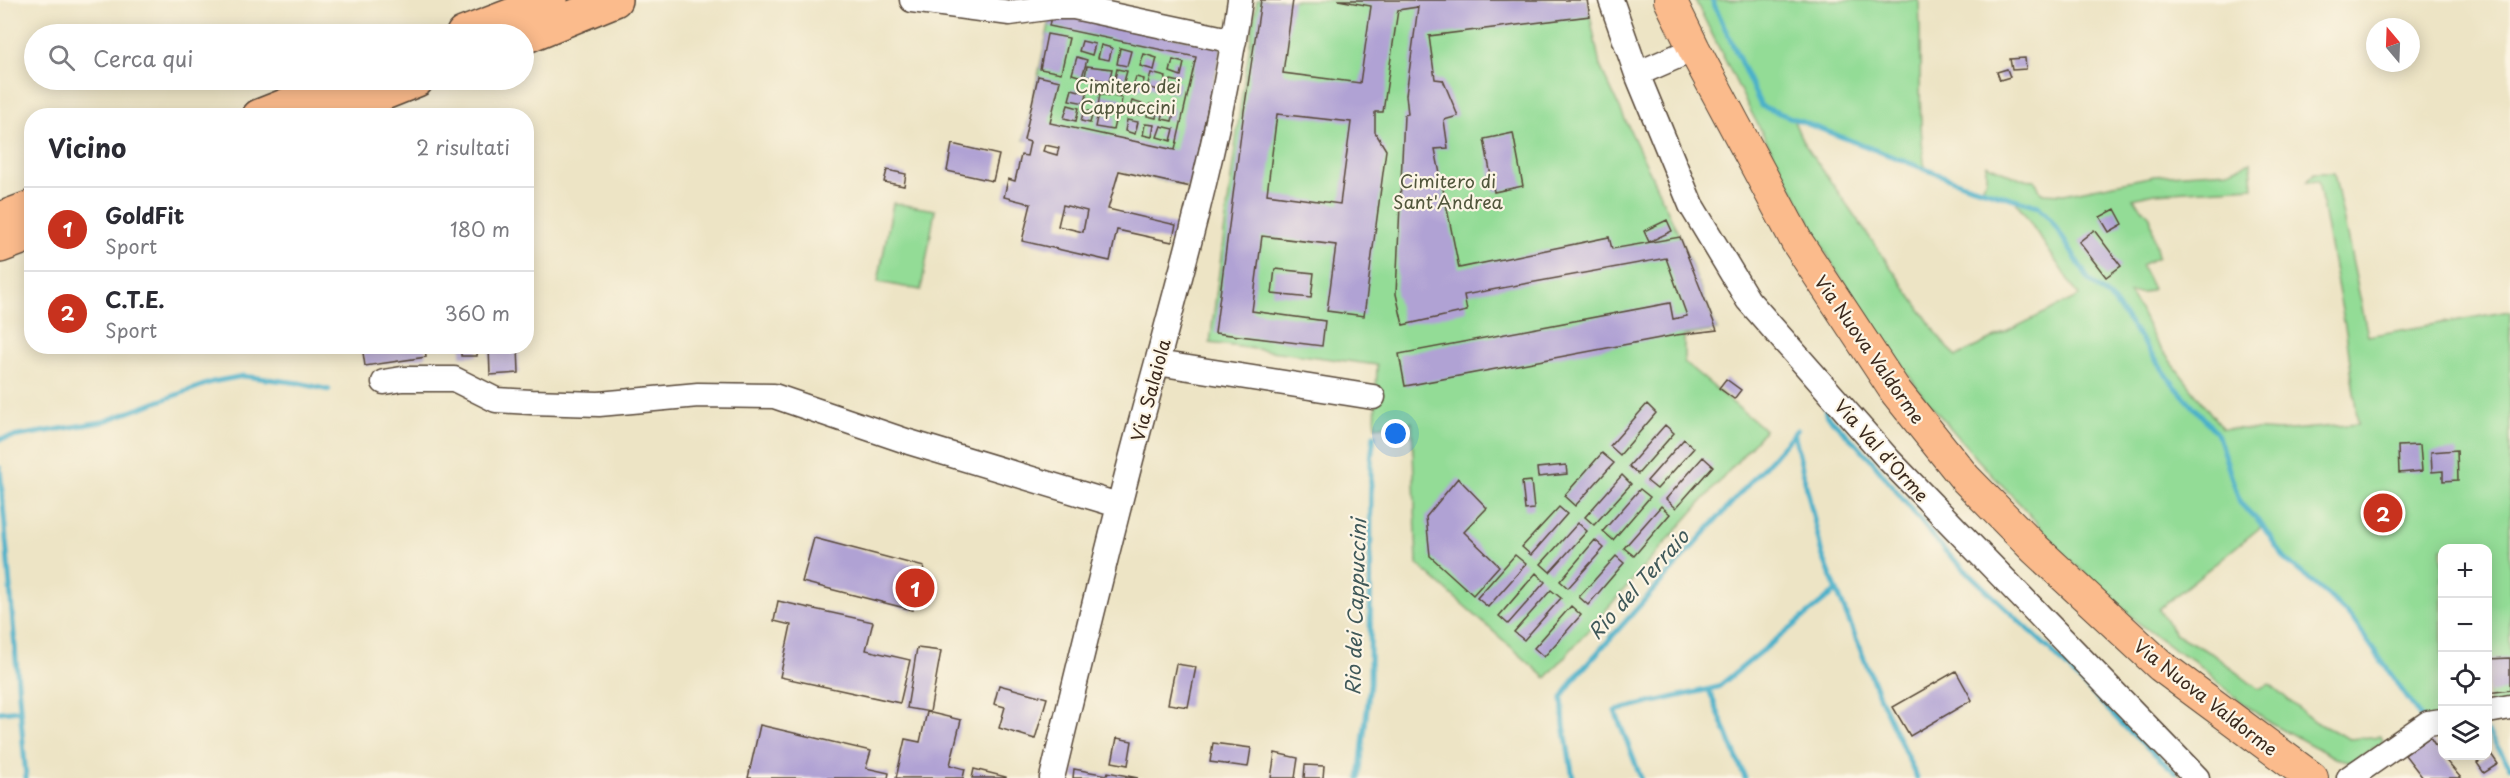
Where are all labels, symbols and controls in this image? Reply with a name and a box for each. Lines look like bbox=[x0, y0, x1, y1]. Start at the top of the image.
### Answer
north arrow bbox=[2366, 18, 2420, 72]
search box bbox=[24, 24, 534, 90]
icon: search bbox=[45, 41, 78, 74]
text: Cerca qui bbox=[93, 41, 193, 74]
park label: Cimitero dei Cappuccini bbox=[1075, 72, 1181, 120]
text: Vicino bbox=[48, 128, 126, 167]
text: 2 risultati bbox=[416, 132, 510, 162]
park label: Cimitero di Sant'Andrea bbox=[1393, 167, 1504, 215]
text: GoldFit bbox=[105, 198, 184, 231]
text: 1 bbox=[63, 214, 72, 244]
text: 180 m bbox=[450, 214, 510, 244]
text: Sport bbox=[105, 231, 157, 261]
street label: Via Nuova Valdorme bbox=[1808, 269, 1932, 429]
text: C.T.E. bbox=[105, 282, 165, 315]
text: 2 bbox=[60, 298, 75, 328]
text: 360 m bbox=[444, 298, 510, 328]
text: Sport bbox=[105, 315, 157, 345]
street label: Via Salaiola bbox=[1123, 335, 1177, 444]
street label: Via Val d'Orme bbox=[1828, 393, 1936, 507]
your location bbox=[1381, 419, 1410, 448]
pin: 2 bbox=[2364, 490, 2402, 536]
water label: Rio dei Cappuccini bbox=[1337, 515, 1373, 696]
water label: Rio del Terraio bbox=[1580, 522, 1696, 646]
map controls bbox=[2438, 544, 2492, 760]
button: + bbox=[2438, 544, 2492, 598]
pin: 1 bbox=[896, 566, 934, 610]
button: − bbox=[2438, 598, 2492, 652]
street label: Via Nuova Valdorme bbox=[2128, 632, 2284, 762]
button: locate bbox=[2438, 652, 2492, 706]
button: layers bbox=[2438, 706, 2492, 760]

